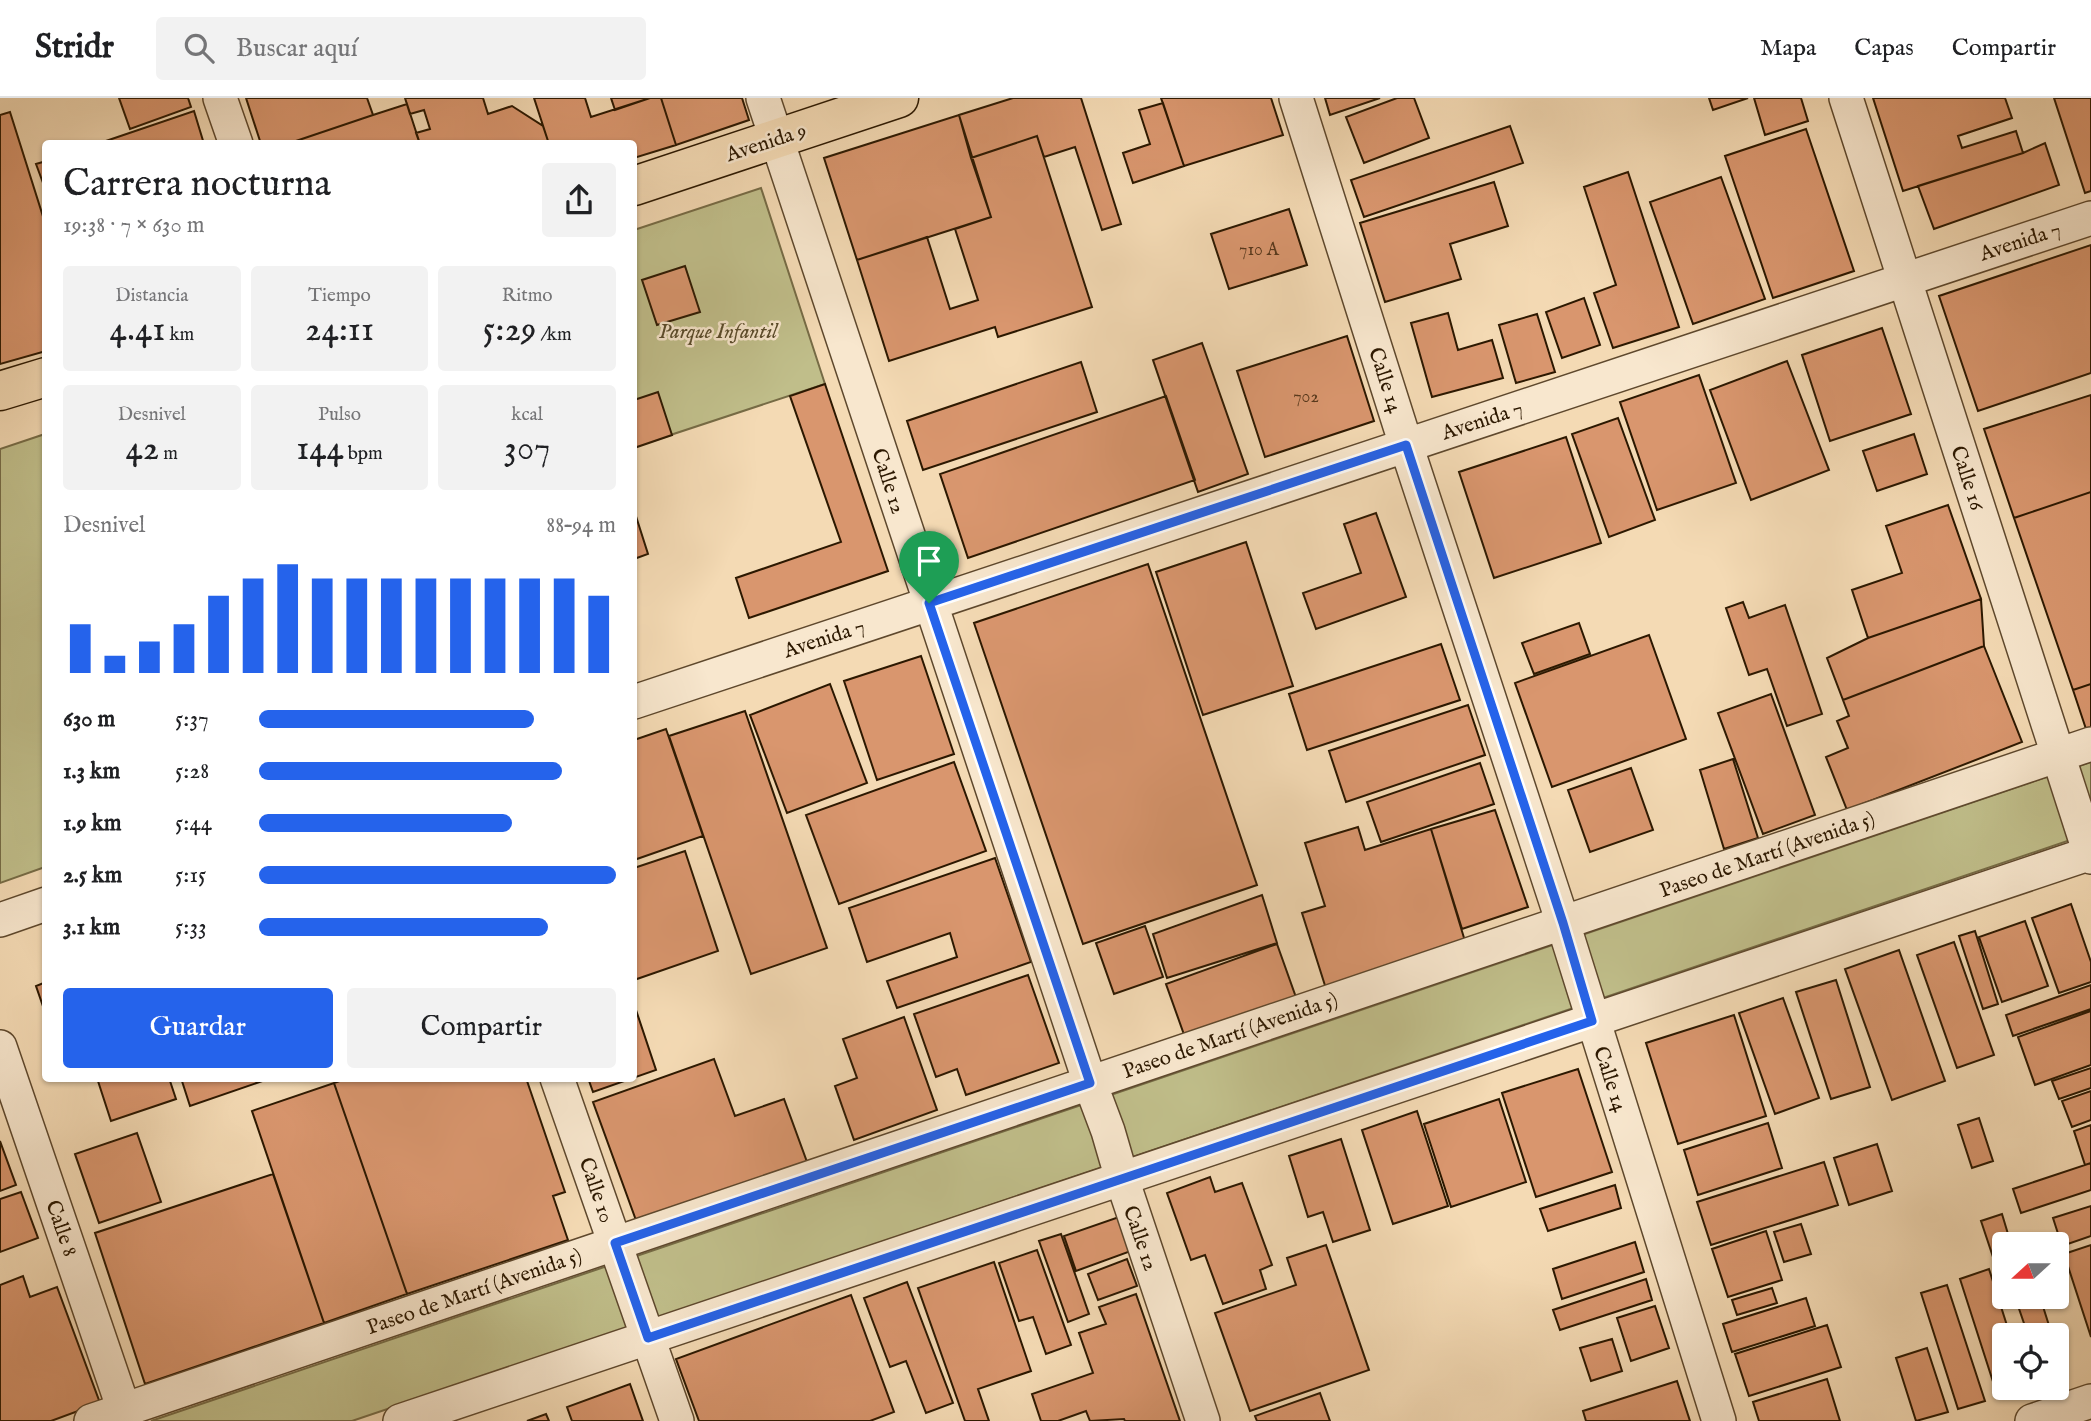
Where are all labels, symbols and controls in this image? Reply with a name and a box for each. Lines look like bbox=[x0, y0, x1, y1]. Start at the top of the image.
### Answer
search box bbox=[156, 17, 646, 80]
text: Stridr bbox=[35, 27, 114, 69]
icon: search bbox=[180, 29, 218, 67]
text: Buscar aquí bbox=[236, 32, 358, 65]
text: Mapa bbox=[1760, 33, 1816, 64]
text: Capas bbox=[1854, 33, 1914, 64]
text: Compartir bbox=[1952, 33, 2056, 64]
street label: Avenida 9 bbox=[722, 118, 810, 169]
text: Carrera nocturna bbox=[63, 161, 331, 209]
button: share bbox=[542, 163, 616, 237]
text: 19:38 · 7 × 630 m bbox=[63, 211, 205, 240]
street label: Avenida 7 bbox=[1975, 217, 2065, 269]
house number: 710 A bbox=[1239, 239, 1280, 262]
text: Distancia bbox=[115, 284, 188, 308]
text: Tiempo bbox=[308, 284, 371, 308]
text: Ritmo bbox=[502, 284, 553, 308]
text: 4.41 bbox=[109, 308, 165, 353]
text: 24:11 bbox=[305, 308, 374, 353]
text: 5:29 bbox=[483, 308, 536, 353]
park label: Parque Infantil bbox=[659, 319, 779, 346]
text: km bbox=[165, 323, 194, 347]
text: /km bbox=[536, 323, 572, 347]
street label: Calle 14 bbox=[1361, 344, 1408, 418]
house number: 702 bbox=[1293, 386, 1319, 409]
street label: Avenida 7 bbox=[1437, 396, 1527, 448]
text: Desnivel bbox=[118, 403, 186, 427]
text: Pulso bbox=[318, 403, 361, 427]
text: kcal bbox=[511, 403, 543, 427]
text: 42 bbox=[126, 427, 159, 472]
text: 144 bbox=[296, 427, 344, 472]
text: 307 bbox=[504, 427, 550, 472]
text: m bbox=[159, 442, 178, 466]
text: bpm bbox=[344, 442, 383, 466]
street label: Calle 16 bbox=[1943, 443, 1990, 515]
street label: Calle 12 bbox=[864, 445, 911, 518]
text: Desnivel bbox=[63, 511, 145, 540]
text: 88–94 m bbox=[546, 511, 616, 540]
pin bbox=[899, 531, 959, 603]
icon: arrive bbox=[910, 542, 948, 580]
street label: Avenida 7 bbox=[779, 614, 869, 666]
text: 630 m bbox=[63, 705, 115, 734]
text: 5:37 bbox=[175, 705, 209, 734]
text: 1.3 km bbox=[63, 757, 120, 786]
text: 5:28 bbox=[175, 757, 209, 786]
street label: Paseo de Martí (Avenida 5) bbox=[1656, 806, 1879, 905]
text: 1.9 km bbox=[63, 809, 122, 838]
text: 5:44 bbox=[175, 809, 212, 838]
text: 2.5 km bbox=[63, 861, 122, 890]
text: 5:15 bbox=[175, 861, 206, 890]
text: 3.1 km bbox=[63, 913, 120, 942]
text: 5:33 bbox=[175, 913, 207, 942]
street label: Paseo de Martí (Avenida 5) bbox=[1119, 987, 1342, 1086]
button: Guardar bbox=[63, 988, 333, 1068]
button: Compartir bbox=[347, 988, 616, 1068]
street label: Calle 14 bbox=[1586, 1043, 1633, 1117]
street label: Calle 10 bbox=[572, 1154, 619, 1227]
street label: Calle 8 bbox=[38, 1197, 83, 1260]
street label: Calle 12 bbox=[1116, 1202, 1163, 1275]
north arrow bbox=[1992, 1232, 2068, 1309]
map controls bbox=[1992, 1232, 2069, 1400]
street label: Paseo de Martí (Avenida 5) bbox=[363, 1243, 586, 1342]
button: locate bbox=[1992, 1323, 2069, 1400]

